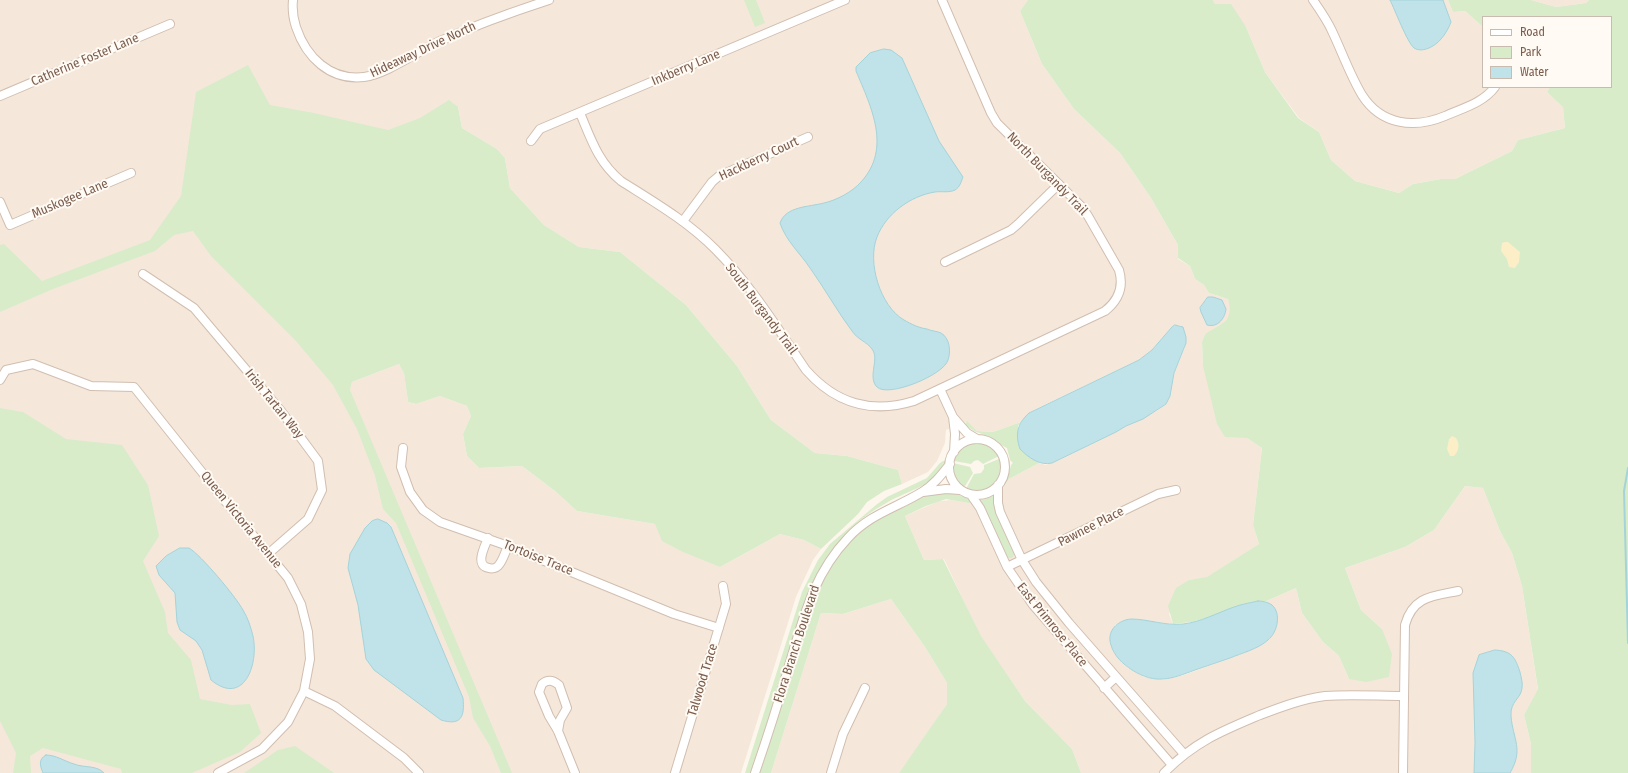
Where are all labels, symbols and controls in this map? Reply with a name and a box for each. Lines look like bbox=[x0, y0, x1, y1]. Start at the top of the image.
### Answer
legend bbox=[1482, 16, 1612, 88]
street label: Hideaway Drive North bbox=[368, 19, 478, 81]
text: Road bbox=[1520, 25, 1545, 39]
street label: Catherine Foster Lane bbox=[29, 30, 141, 90]
text: Park bbox=[1520, 45, 1541, 59]
street label: Inkberry Lane bbox=[649, 47, 723, 89]
text: Water bbox=[1520, 65, 1548, 79]
street label: North Burgandy Trail bbox=[1003, 129, 1091, 219]
street label: Hackberry Court bbox=[717, 134, 801, 184]
street label: Muskogee Lane bbox=[29, 176, 111, 222]
street label: South Burgandy Trail bbox=[722, 260, 800, 358]
street label: Irish Tartan Way bbox=[241, 366, 307, 442]
street label: Queen Victoria Avenue bbox=[197, 468, 285, 572]
street label: Pawnee Place bbox=[1055, 504, 1127, 550]
street label: Tortoise Trace bbox=[501, 537, 575, 579]
street label: East Primrose Place bbox=[1013, 580, 1091, 670]
street label: Flora Branch Boulevard bbox=[771, 583, 823, 705]
street label: Talwood Trace bbox=[685, 642, 721, 718]

